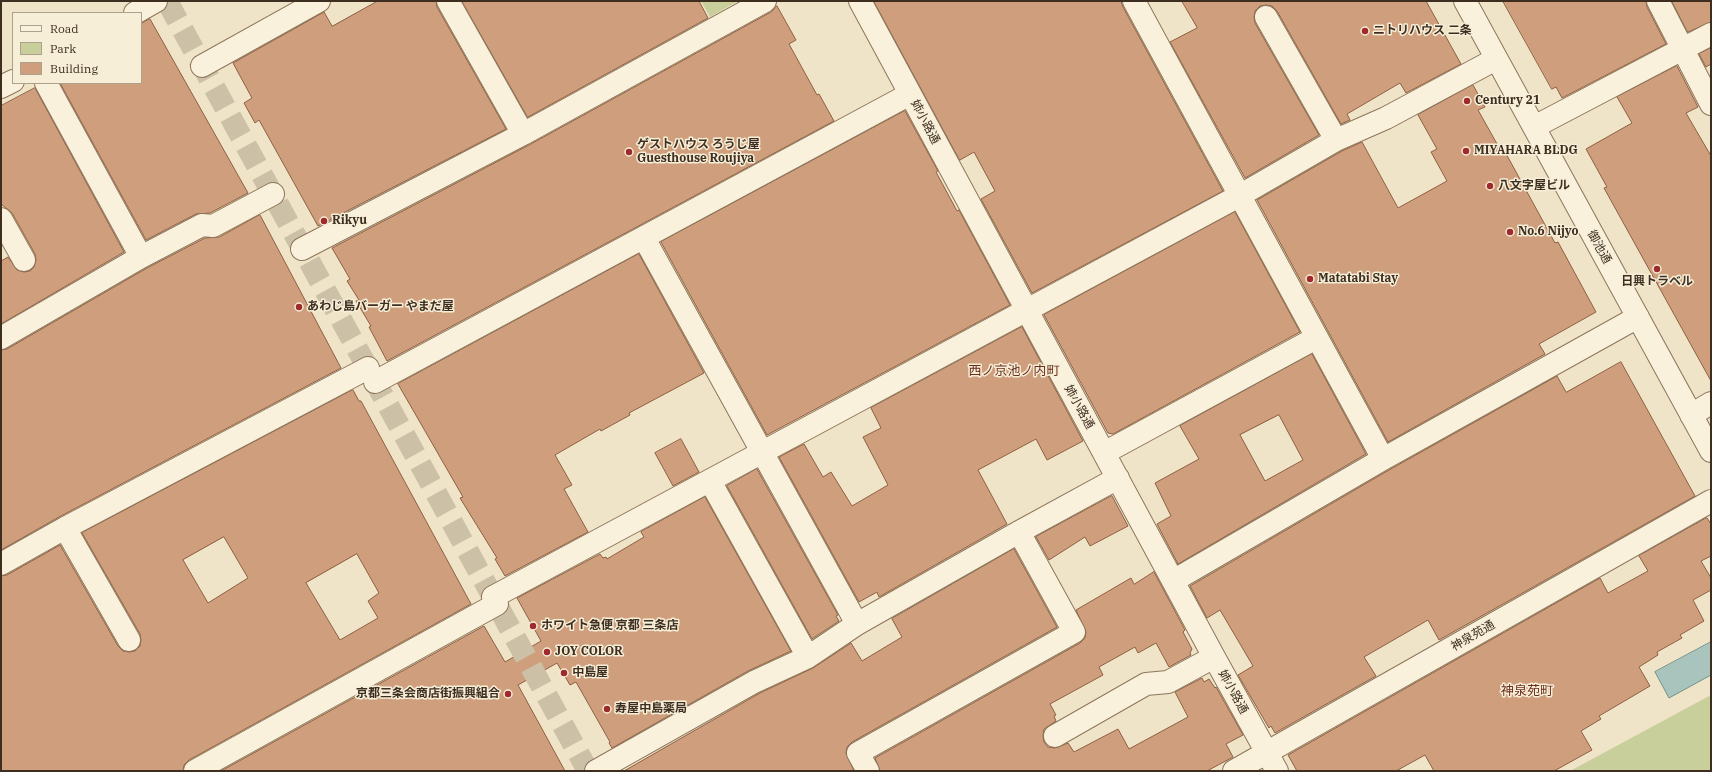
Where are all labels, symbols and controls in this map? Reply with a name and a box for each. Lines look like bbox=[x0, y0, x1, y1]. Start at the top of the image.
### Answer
legend bbox=[12, 12, 142, 84]
text: Road bbox=[50, 21, 79, 36]
place label: ニトリハウス 二条 bbox=[1373, 24, 1472, 38]
marker: ニトリハウス 二条 bbox=[1360, 26, 1370, 36]
text: Park bbox=[50, 41, 76, 56]
text: Building bbox=[50, 61, 98, 76]
place label: Century 21 bbox=[1475, 94, 1540, 108]
marker: Century 21 bbox=[1462, 96, 1472, 106]
street label: 姉小路通 bbox=[907, 97, 943, 147]
place label: ゲストハウス ろうじ屋 Guesthouse Roujiya bbox=[637, 138, 760, 166]
place label: MIYAHARA BLDG bbox=[1474, 144, 1578, 158]
marker: MIYAHARA BLDG bbox=[1461, 146, 1471, 156]
marker: ゲストハウス ろうじ屋 Guesthouse Roujiya bbox=[624, 147, 634, 157]
place label: 八文字屋ビル bbox=[1498, 179, 1570, 193]
marker: 八文字屋ビル bbox=[1485, 181, 1495, 191]
place label: Rikyu bbox=[332, 214, 367, 228]
marker: Rikyu bbox=[319, 216, 329, 226]
place label: No.6 Nijyo bbox=[1518, 225, 1578, 239]
marker: No.6 Nijyo bbox=[1505, 227, 1515, 237]
street label: 御池通 bbox=[1584, 228, 1614, 266]
marker: 日興トラベル bbox=[1652, 264, 1662, 274]
place label: Matatabi Stay bbox=[1318, 272, 1398, 286]
marker: Matatabi Stay bbox=[1305, 274, 1315, 284]
place label: 日興トラベル bbox=[1621, 275, 1693, 289]
place label: あわじ島バーガー やまだ屋 bbox=[307, 300, 454, 314]
marker: あわじ島バーガー やまだ屋 bbox=[294, 302, 304, 312]
district label: 西ノ京池ノ内町 bbox=[969, 363, 1059, 379]
street label: 姉小路通 bbox=[1061, 383, 1097, 431]
street label: 神泉苑通 bbox=[1449, 618, 1497, 654]
place label: ホワイト急便 京都 三条店 bbox=[541, 619, 679, 633]
marker: ホワイト急便 京都 三条店 bbox=[528, 621, 538, 631]
place label: JOY COLOR bbox=[555, 645, 623, 659]
marker: JOY COLOR bbox=[542, 647, 552, 657]
place label: 中島屋 bbox=[572, 666, 608, 680]
marker: 中島屋 bbox=[559, 668, 569, 678]
street label: 姉小路通 bbox=[1215, 668, 1251, 716]
district label: 神泉苑町 bbox=[1501, 683, 1553, 699]
place label: 京都三条会商店街振興組合 bbox=[356, 687, 500, 701]
marker: 京都三条会商店街振興組合 bbox=[503, 689, 513, 699]
place label: 寿屋中島薬局 bbox=[615, 702, 687, 716]
marker: 寿屋中島薬局 bbox=[602, 704, 612, 714]

